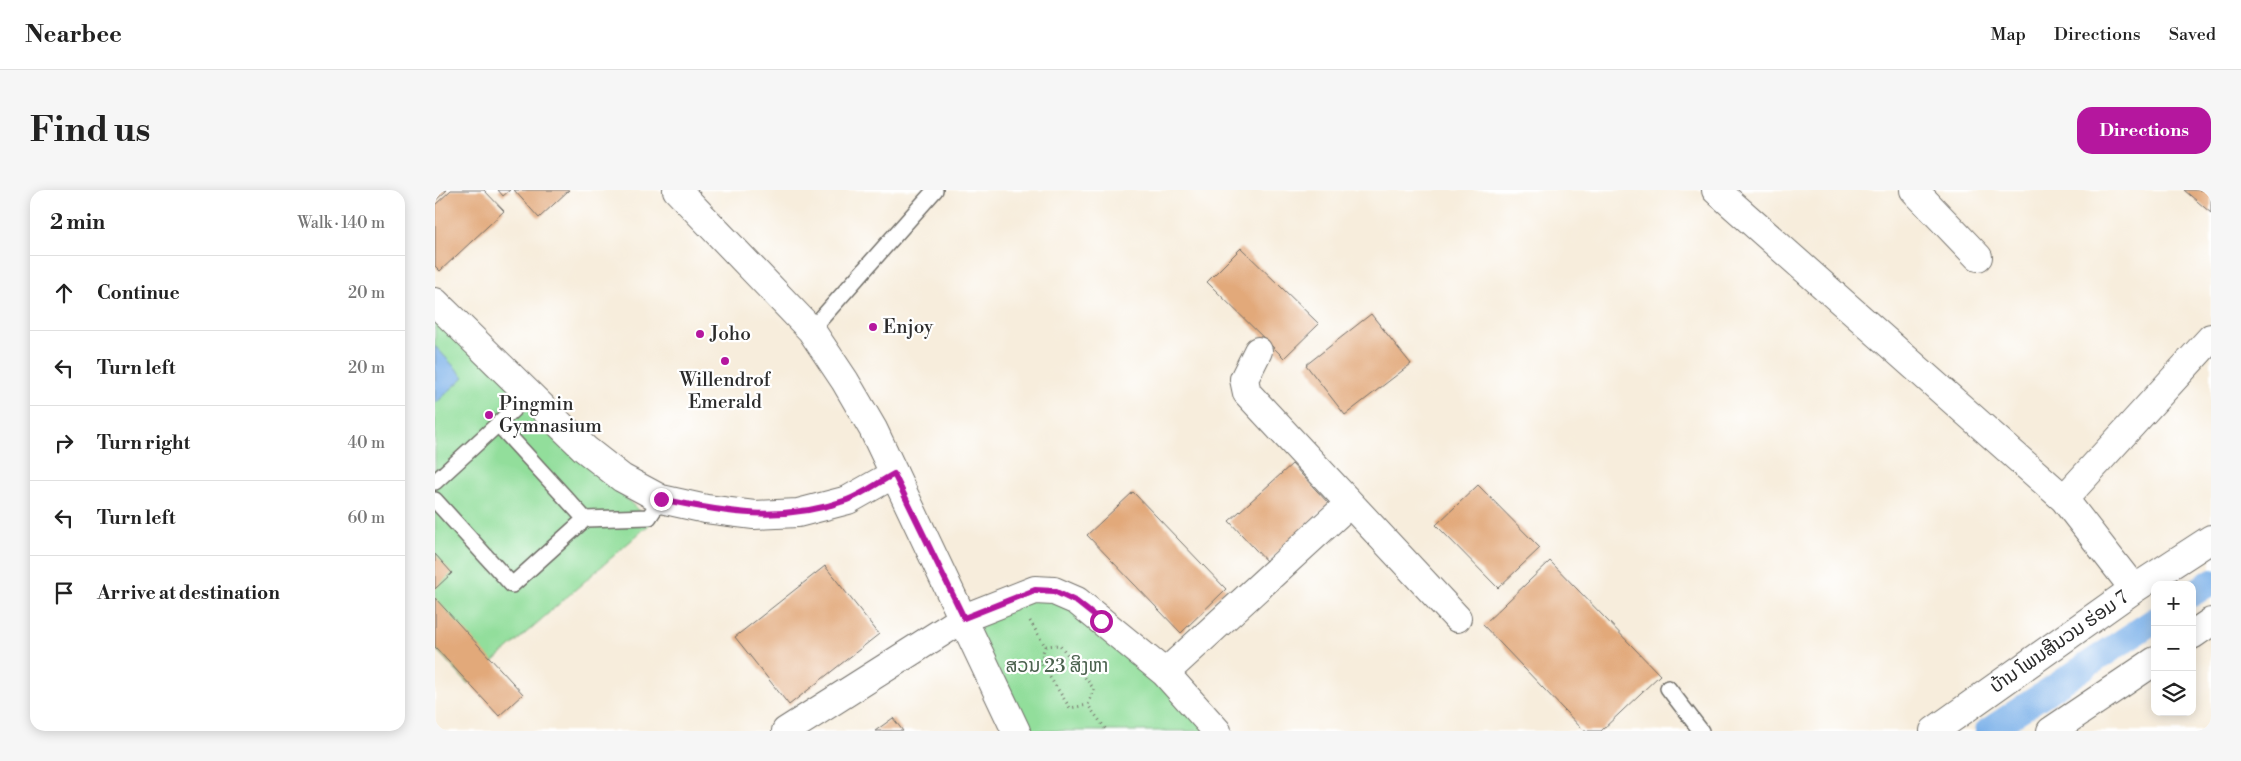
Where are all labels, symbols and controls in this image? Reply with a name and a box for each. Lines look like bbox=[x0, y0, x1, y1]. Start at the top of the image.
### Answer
text: Nearbee bbox=[25, 20, 122, 50]
text: Map bbox=[1990, 23, 2026, 46]
text: Directions bbox=[2054, 23, 2141, 46]
text: Saved bbox=[2169, 23, 2216, 46]
button: Directions bbox=[2077, 107, 2211, 154]
text: Find us bbox=[30, 109, 150, 152]
text: 2 min bbox=[50, 210, 105, 236]
text: Walk · 140 m bbox=[297, 213, 385, 233]
icon: ahead bbox=[50, 279, 78, 307]
text: Continue bbox=[97, 281, 180, 305]
text: 20 m bbox=[348, 283, 385, 303]
place label: Enjoy bbox=[883, 315, 934, 339]
marker: Enjoy bbox=[867, 321, 879, 333]
place label: Joho bbox=[709, 322, 751, 346]
marker: Joho bbox=[694, 328, 706, 340]
icon: left bbox=[50, 354, 78, 382]
marker: Willendrof Emerald bbox=[719, 355, 731, 367]
text: Turn left bbox=[97, 356, 176, 380]
text: 20 m bbox=[348, 358, 385, 378]
place label: Willendrof Emerald bbox=[678, 368, 772, 414]
place label: Pingmin Gymnasium bbox=[499, 392, 602, 438]
marker: Pingmin Gymnasium bbox=[483, 409, 495, 421]
icon: right bbox=[50, 429, 78, 457]
text: Turn right bbox=[97, 431, 190, 455]
text: 40 m bbox=[348, 433, 385, 453]
route end bbox=[650, 488, 673, 511]
icon: left bbox=[50, 504, 78, 532]
text: Turn left bbox=[97, 506, 176, 530]
text: 60 m bbox=[347, 508, 385, 528]
icon: arrive bbox=[50, 579, 78, 607]
text: Arrive at destination bbox=[97, 581, 280, 605]
map controls bbox=[2151, 581, 2196, 716]
button: + bbox=[2151, 581, 2196, 626]
street label: ບ້ານ ໂພນສີນວນ ຮ່ອມ 7 bbox=[1985, 585, 2133, 699]
route start bbox=[1090, 610, 1113, 633]
button: − bbox=[2151, 626, 2196, 671]
park label: ສວນ 23 ສິງຫາ bbox=[1005, 654, 1109, 678]
button: layers bbox=[2151, 671, 2196, 716]

